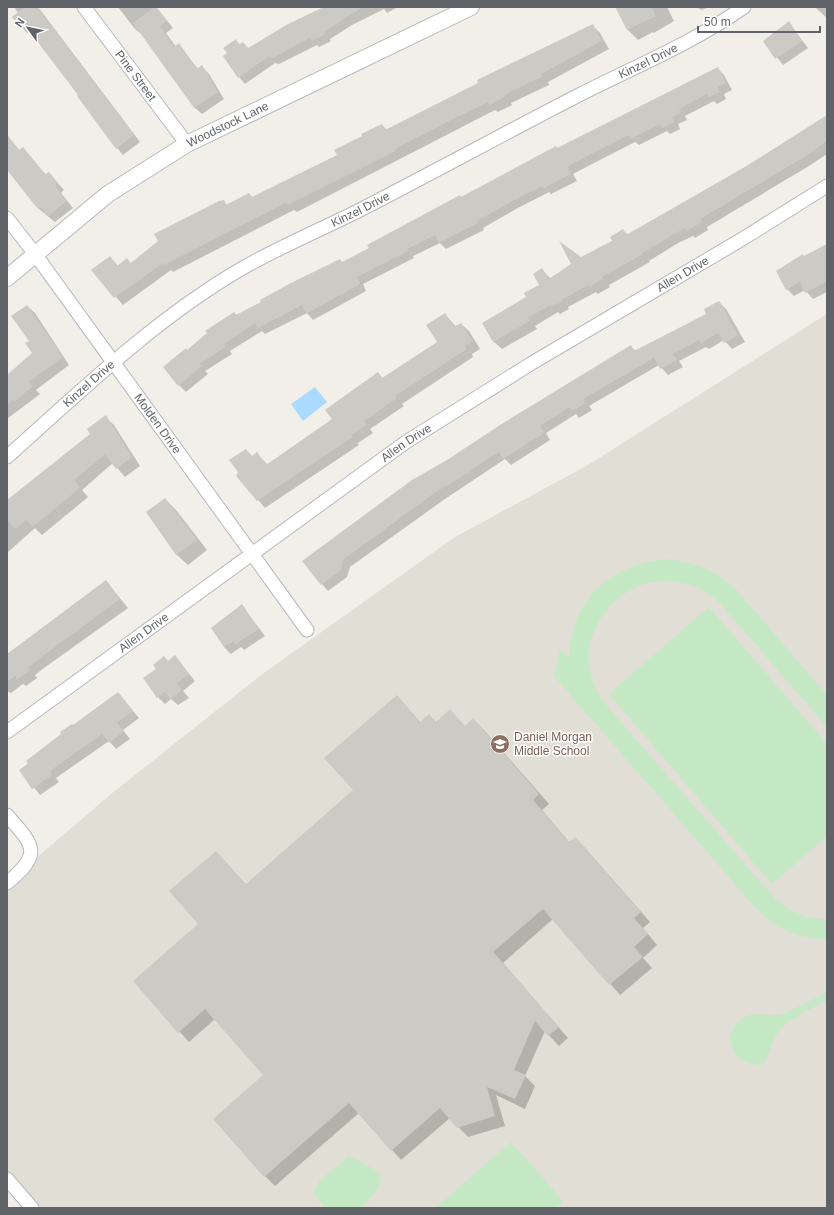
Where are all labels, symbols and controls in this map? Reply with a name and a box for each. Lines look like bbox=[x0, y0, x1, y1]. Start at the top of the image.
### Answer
north arrow bbox=[8, 8, 48, 48]
scale bar bbox=[698, 8, 820, 34]
text: 50 m bbox=[704, 15, 731, 29]
text: N bbox=[12, 16, 27, 29]
street label: Kinzel Drive bbox=[616, 41, 680, 82]
street label: Pine Street bbox=[112, 48, 160, 104]
street label: Woodstock Lane bbox=[184, 99, 271, 150]
street label: Kinzel Drive bbox=[329, 189, 392, 230]
street label: Allen Drive bbox=[654, 253, 712, 295]
street label: Kinzel Drive bbox=[60, 357, 118, 410]
street label: Molden Drive bbox=[131, 391, 184, 457]
street label: Allen Drive bbox=[378, 421, 434, 465]
street label: Allen Drive bbox=[116, 610, 172, 655]
place label: Daniel Morgan Middle School bbox=[514, 730, 592, 758]
school or university icon: Daniel Morgan Middle School bbox=[489, 733, 511, 755]

